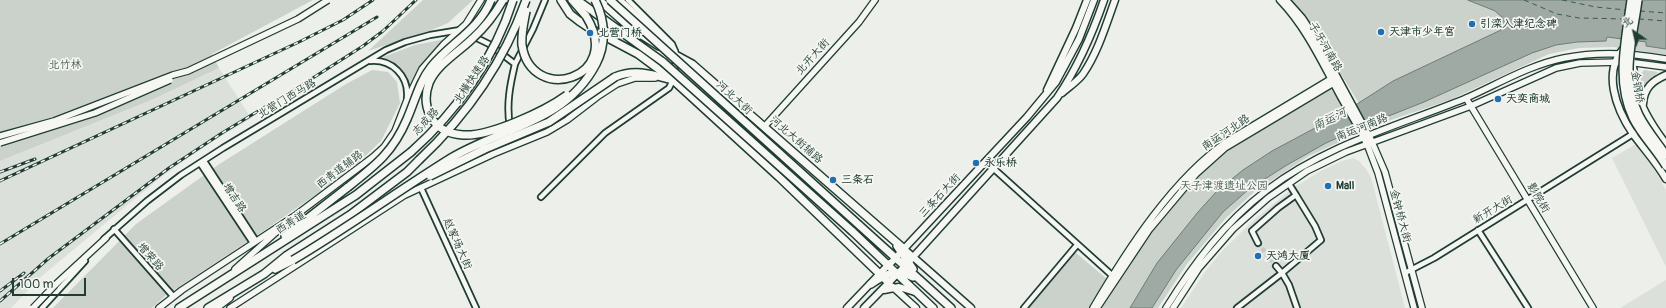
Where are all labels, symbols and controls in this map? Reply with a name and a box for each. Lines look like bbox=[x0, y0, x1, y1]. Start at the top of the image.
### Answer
north arrow bbox=[1614, 12, 1654, 52]
text: 北 bbox=[1619, 13, 1635, 30]
place label: 引滦入津纪念碑 bbox=[1480, 17, 1557, 31]
marker: 引滦入津纪念碑 bbox=[1467, 19, 1477, 29]
street label: 子牙河南路 bbox=[1306, 20, 1344, 74]
place label: 天津市少年宫 bbox=[1389, 25, 1455, 39]
place label: 北营门桥 bbox=[598, 26, 642, 40]
marker: 天津市少年宫 bbox=[1376, 27, 1386, 37]
marker: 北营门桥 bbox=[585, 28, 595, 38]
street label: 北开大街 bbox=[793, 36, 833, 78]
street label: 北横快速路 bbox=[451, 54, 493, 106]
park label: 北竹林 bbox=[49, 58, 81, 72]
street label: 金钢桥 bbox=[1628, 70, 1646, 104]
street label: 北营门西马路 bbox=[255, 76, 319, 122]
street label: 河北大街 bbox=[713, 78, 755, 118]
place label: 天奕商城 bbox=[1506, 92, 1550, 106]
marker: 天奕商城 bbox=[1493, 94, 1503, 104]
street label: 志成路 bbox=[410, 105, 442, 139]
water label: 南运河 bbox=[1311, 105, 1349, 135]
street label: 南运河北路 bbox=[1200, 112, 1252, 154]
street label: 南运河南路 bbox=[1334, 112, 1390, 144]
street label: 河北大街辅路 bbox=[767, 113, 825, 167]
street label: 西青道辅路 bbox=[314, 148, 366, 192]
place label: 永乐桥 bbox=[984, 156, 1017, 170]
marker: 永乐桥 bbox=[971, 158, 981, 168]
street label: 三条石大街 bbox=[916, 171, 964, 221]
place label: 三条石 bbox=[841, 173, 874, 187]
marker: 三条石 bbox=[828, 175, 838, 185]
park label: 天子津渡遗址公园 bbox=[1180, 179, 1268, 193]
place label: Mall bbox=[1336, 179, 1354, 193]
street label: 影院街 bbox=[1524, 180, 1552, 216]
street label: 增吉路 bbox=[219, 181, 249, 215]
marker: Mall bbox=[1323, 181, 1333, 191]
street label: 金钟桥大街 bbox=[1387, 188, 1413, 244]
street label: 新开大街 bbox=[1471, 193, 1515, 227]
street label: 西青道 bbox=[274, 209, 308, 237]
street label: 赵家场大街 bbox=[440, 216, 474, 272]
street label: 增荣路 bbox=[134, 240, 166, 274]
place label: 天鸿大厦 bbox=[1266, 249, 1310, 263]
marker: 天鸿大厦 bbox=[1253, 251, 1263, 261]
scale bar bbox=[14, 270, 88, 296]
text: 100 m bbox=[19, 277, 53, 292]

